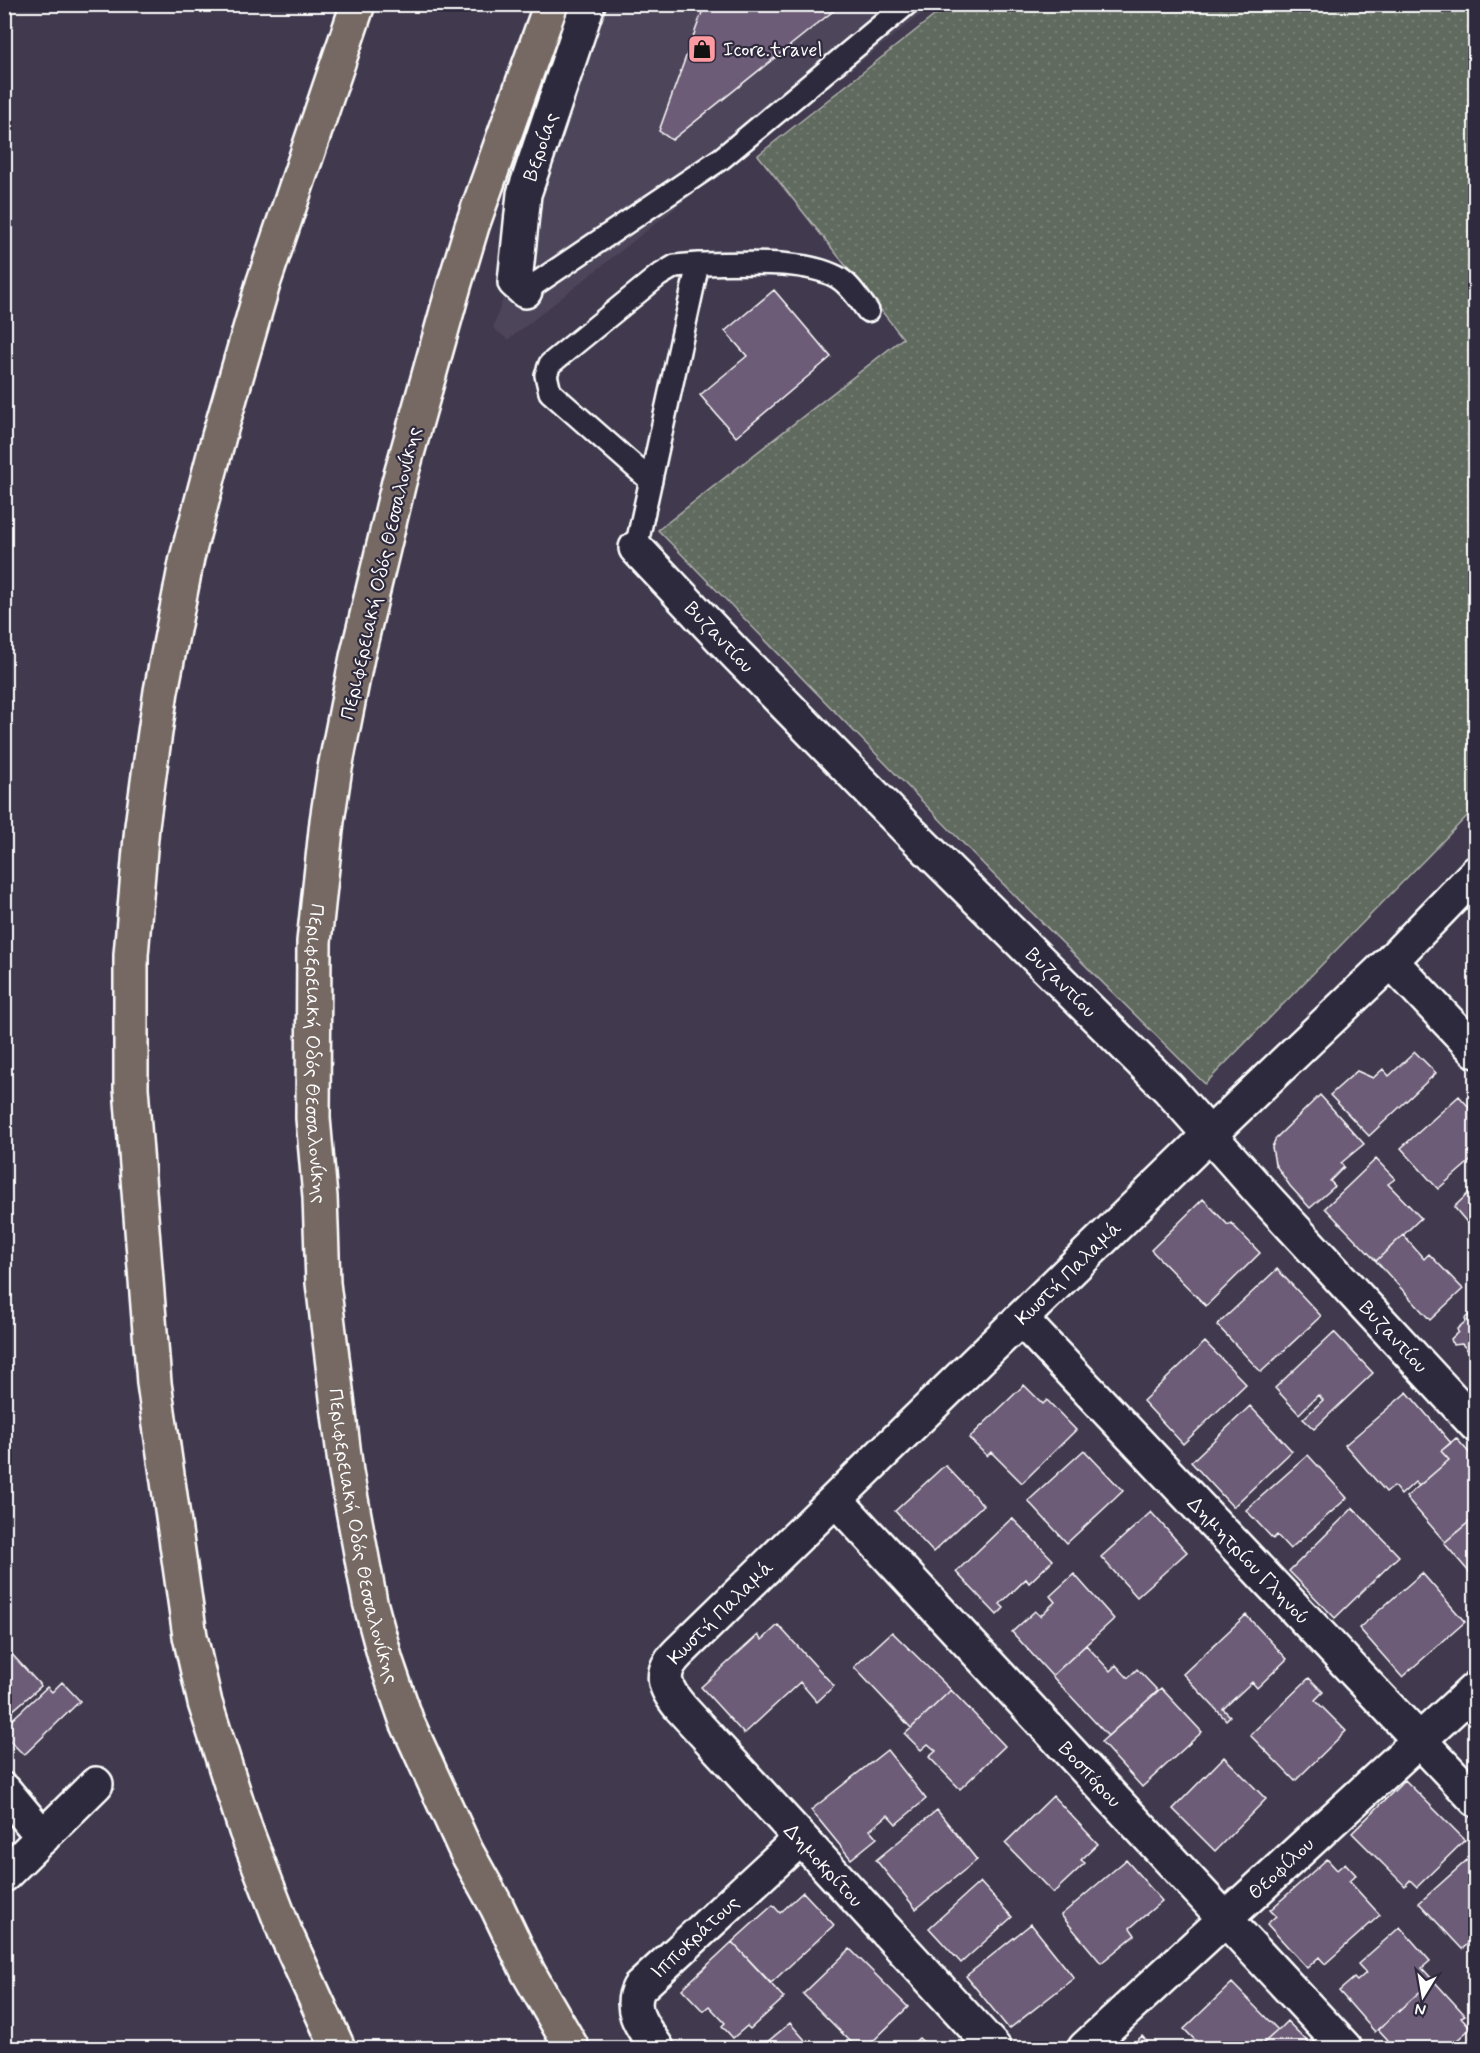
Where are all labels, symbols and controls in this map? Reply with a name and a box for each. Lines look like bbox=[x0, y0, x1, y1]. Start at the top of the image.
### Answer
shop icon: Icore.travel bbox=[686, 33, 718, 65]
place label: Icore.travel bbox=[723, 37, 823, 64]
street label: Βεροίας bbox=[517, 109, 566, 185]
street label: Περιφερειακή Οδός Θεσσαλονίκης bbox=[335, 424, 428, 722]
street label: Βυζαντίου bbox=[678, 596, 759, 680]
street label: Περιφερειακή Οδός Θεσσαλονίκης bbox=[298, 902, 332, 1204]
street label: Βυζαντίου bbox=[1019, 942, 1102, 1025]
street label: Κωστή Παλαμά bbox=[1010, 1215, 1128, 1332]
street label: Βυζαντίου bbox=[1353, 1295, 1433, 1380]
street label: Περιφερειακή Οδός Θεσσαλονίκης bbox=[321, 1387, 405, 1688]
street label: Δημητρίου Γληνού bbox=[1181, 1491, 1315, 1631]
street label: Κωστή Παλαμά bbox=[662, 1555, 780, 1671]
street label: Βοσπόρου bbox=[1052, 1736, 1127, 1814]
street label: Δημοκρίτου bbox=[777, 1818, 869, 1914]
street label: Θεοφίλου bbox=[1243, 1832, 1321, 1906]
street label: Ιπποκράτους bbox=[645, 1890, 746, 1986]
north arrow bbox=[1393, 1966, 1453, 2026]
text: N bbox=[1413, 1998, 1428, 2021]

